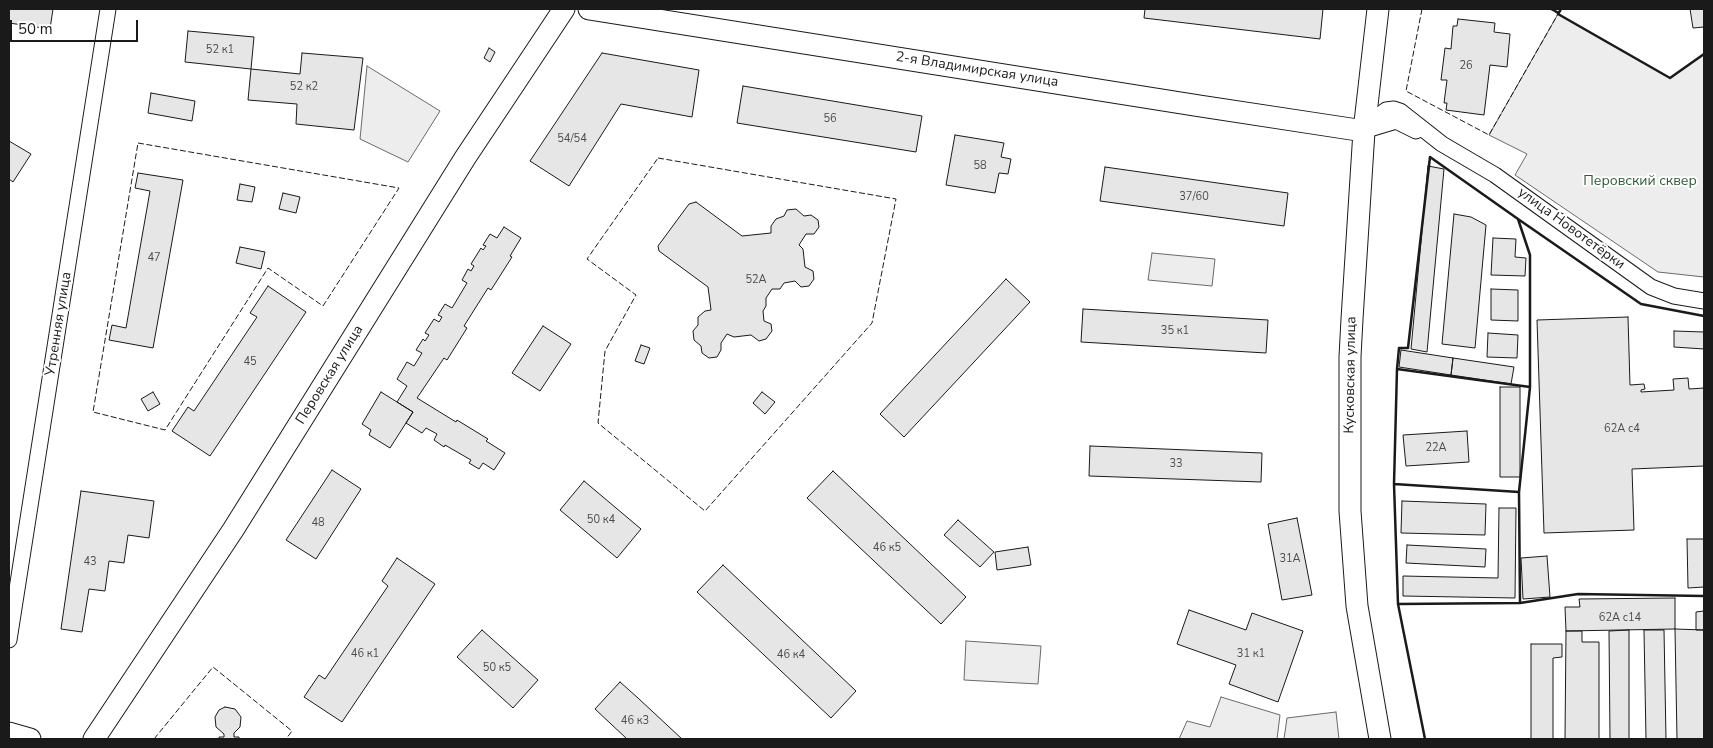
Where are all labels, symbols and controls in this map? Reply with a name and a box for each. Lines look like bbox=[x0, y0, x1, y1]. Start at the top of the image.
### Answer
scale bar bbox=[12, 10, 140, 42]
text: 50 m bbox=[18, 19, 53, 39]
house number: 52 к1 bbox=[206, 43, 234, 57]
street label: 2-я Владимирская улица bbox=[894, 49, 1060, 91]
house number: 26 bbox=[1459, 59, 1473, 73]
house number: 52 к2 bbox=[290, 80, 318, 94]
house number: 56 bbox=[823, 112, 837, 126]
house number: 54/54 bbox=[557, 132, 587, 146]
house number: 58 bbox=[973, 159, 987, 173]
park label: Перовский сквер bbox=[1583, 174, 1697, 190]
street label: улица Новотетёрки bbox=[1514, 185, 1628, 273]
house number: 37/60 bbox=[1179, 190, 1209, 204]
house number: 47 bbox=[147, 251, 161, 265]
street label: Утренняя улица bbox=[42, 271, 76, 377]
house number: 52А bbox=[745, 273, 767, 287]
street label: Кусковская улица bbox=[1342, 316, 1360, 434]
street label: Перовская улица bbox=[293, 322, 367, 428]
house number: 35 к1 bbox=[1161, 324, 1189, 338]
house number: 45 bbox=[243, 355, 257, 369]
house number: 62А с4 bbox=[1604, 422, 1640, 436]
house number: 22А bbox=[1425, 441, 1447, 455]
house number: 33 bbox=[1169, 457, 1183, 471]
house number: 50 к4 bbox=[587, 513, 615, 527]
house number: 48 bbox=[311, 516, 325, 530]
house number: 46 к5 bbox=[873, 541, 901, 555]
house number: 31А bbox=[1279, 552, 1301, 566]
house number: 43 bbox=[83, 555, 97, 569]
house number: 62А с14 bbox=[1599, 611, 1641, 625]
house number: 46 к1 bbox=[351, 647, 379, 661]
house number: 31 к1 bbox=[1237, 647, 1265, 661]
house number: 46 к4 bbox=[777, 648, 805, 662]
house number: 50 к5 bbox=[483, 661, 511, 675]
house number: 46 к3 bbox=[621, 714, 649, 728]

